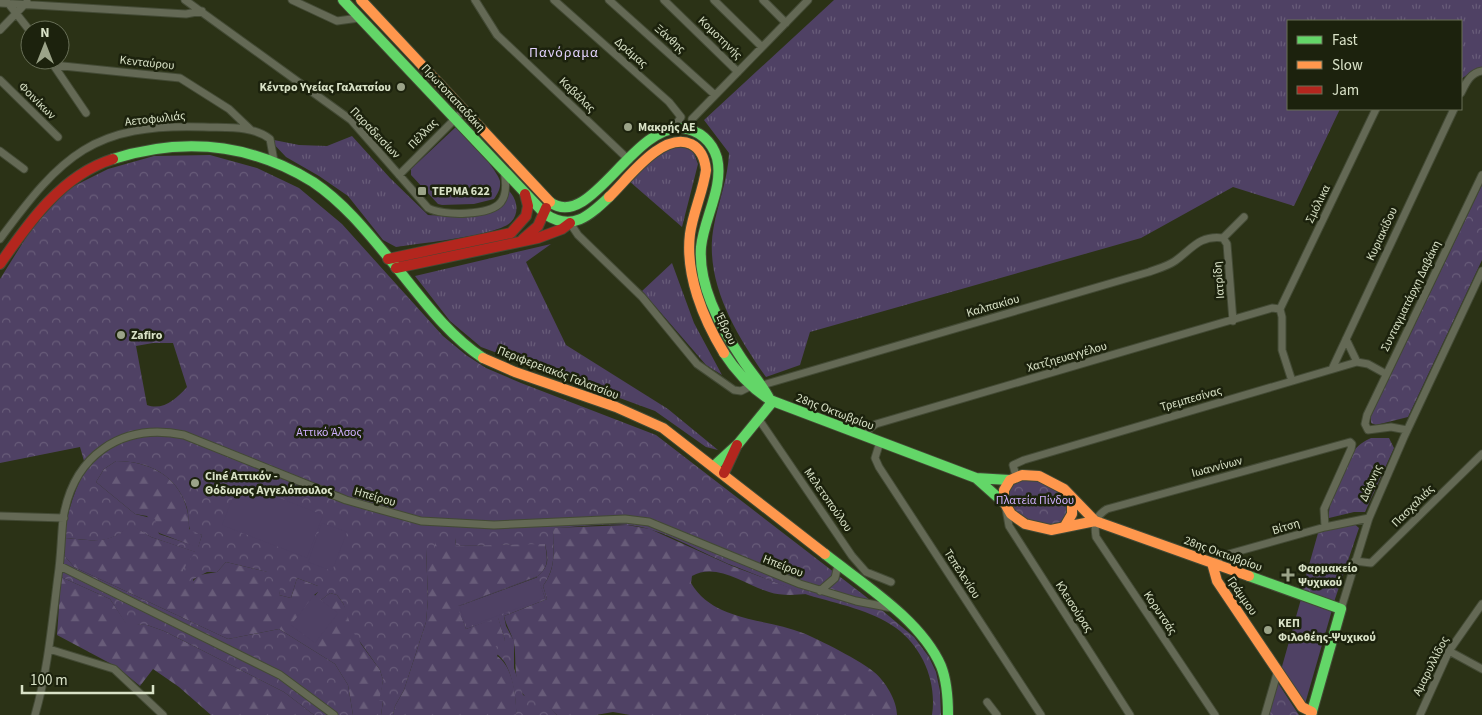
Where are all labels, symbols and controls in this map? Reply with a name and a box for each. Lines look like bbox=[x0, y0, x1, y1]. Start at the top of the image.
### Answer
street label: Κομοτηνής bbox=[694, 13, 746, 63]
north arrow bbox=[20, 20, 70, 70]
street label: Ξάνθης bbox=[651, 20, 689, 58]
legend bbox=[1287, 20, 1462, 110]
text: N bbox=[40, 23, 50, 43]
text: Fast bbox=[1332, 30, 1358, 51]
street label: Δράμας bbox=[611, 34, 651, 72]
district label: Πανόραμα bbox=[529, 43, 599, 63]
street label: Κενταύρου bbox=[119, 52, 175, 74]
text: Slow bbox=[1332, 55, 1363, 76]
street label: Πρωτοπαπαδάκη bbox=[417, 60, 489, 136]
street label: Καβάλας bbox=[555, 73, 599, 117]
street label: Φοινίκων bbox=[15, 79, 60, 124]
place label: Κέντρο Υγείας Γαλατσίου bbox=[259, 79, 391, 96]
text: Jam bbox=[1332, 80, 1359, 101]
marker: Κέντρο Υγείας Γαλατσίου bbox=[395, 81, 407, 93]
street label: Παραδεισίων bbox=[346, 103, 404, 163]
street label: Αετοφωλιάς bbox=[124, 107, 186, 131]
street label: Πέλλας bbox=[404, 115, 442, 153]
place label: Μακρής ΑΕ bbox=[638, 119, 696, 136]
marker: Μακρής ΑΕ bbox=[622, 121, 634, 133]
street label: Σμόλικα bbox=[1301, 182, 1335, 226]
place label: ΤΕΡΜΑ 622 bbox=[432, 183, 490, 200]
marker: ΤΕΡΜΑ 622 bbox=[416, 185, 428, 197]
street label: Κυριακίδου bbox=[1362, 204, 1402, 264]
street label: Συνταγματάρχη Δαβάκη bbox=[1377, 238, 1445, 354]
street label: Ιατρίδη bbox=[1209, 260, 1229, 300]
street label: Καλπακίου bbox=[964, 290, 1022, 322]
street label: Έβρου bbox=[711, 309, 741, 348]
place label: Zafiro bbox=[131, 327, 163, 344]
marker: Zafiro bbox=[115, 329, 127, 341]
street label: Χατζηευαγγέλου bbox=[1025, 337, 1109, 377]
street label: Περιφερειακός Γαλατσίου bbox=[495, 342, 621, 404]
street label: Τρεμπεσίνας bbox=[1158, 382, 1224, 416]
street label: 28ης Οκτωβρίου bbox=[794, 389, 876, 435]
park label: Αττικό Άλσος bbox=[296, 424, 362, 441]
street label: Ιωαννίνων bbox=[1190, 452, 1245, 482]
street label: Δάφνης bbox=[1355, 462, 1387, 504]
street label: Μελετοπούλου bbox=[800, 465, 856, 535]
place label: Ciné Αττικόν - Θόδωρος Αγγελόπουλος bbox=[205, 468, 333, 499]
marker: Ciné Αττικόν - Θόδωρος Αγγελόπουλος bbox=[189, 477, 201, 489]
street label: Πασχαλιάς bbox=[1388, 481, 1438, 531]
street label: Ηπείρου bbox=[352, 483, 398, 511]
park label: Πλατεία Πίνδου bbox=[996, 492, 1074, 509]
street label: Βίτση bbox=[1270, 515, 1302, 539]
street label: 28ης Οκτωβρίου bbox=[1181, 532, 1265, 576]
street label: Τεπελενίου bbox=[940, 546, 984, 602]
street label: Ηπείρου bbox=[760, 550, 806, 582]
place label: Φαρμακείο Ψυχικού bbox=[1298, 560, 1358, 591]
marker: Φαρμακείο Ψυχικού bbox=[1282, 569, 1294, 581]
street label: Γράμμου bbox=[1223, 573, 1261, 619]
street label: Κλεισούρας bbox=[1051, 578, 1097, 636]
street label: Κορυτσάς bbox=[1139, 588, 1181, 638]
place label: ΚΕΠ Φιλοθέης-Ψυχικού bbox=[1278, 615, 1376, 646]
marker: ΚΕΠ Φιλοθέης-Ψυχικού bbox=[1262, 624, 1274, 636]
street label: Αμαρυλλίδος bbox=[1409, 633, 1453, 699]
scale bar bbox=[22, 662, 154, 694]
text: 100 m bbox=[30, 670, 68, 691]

